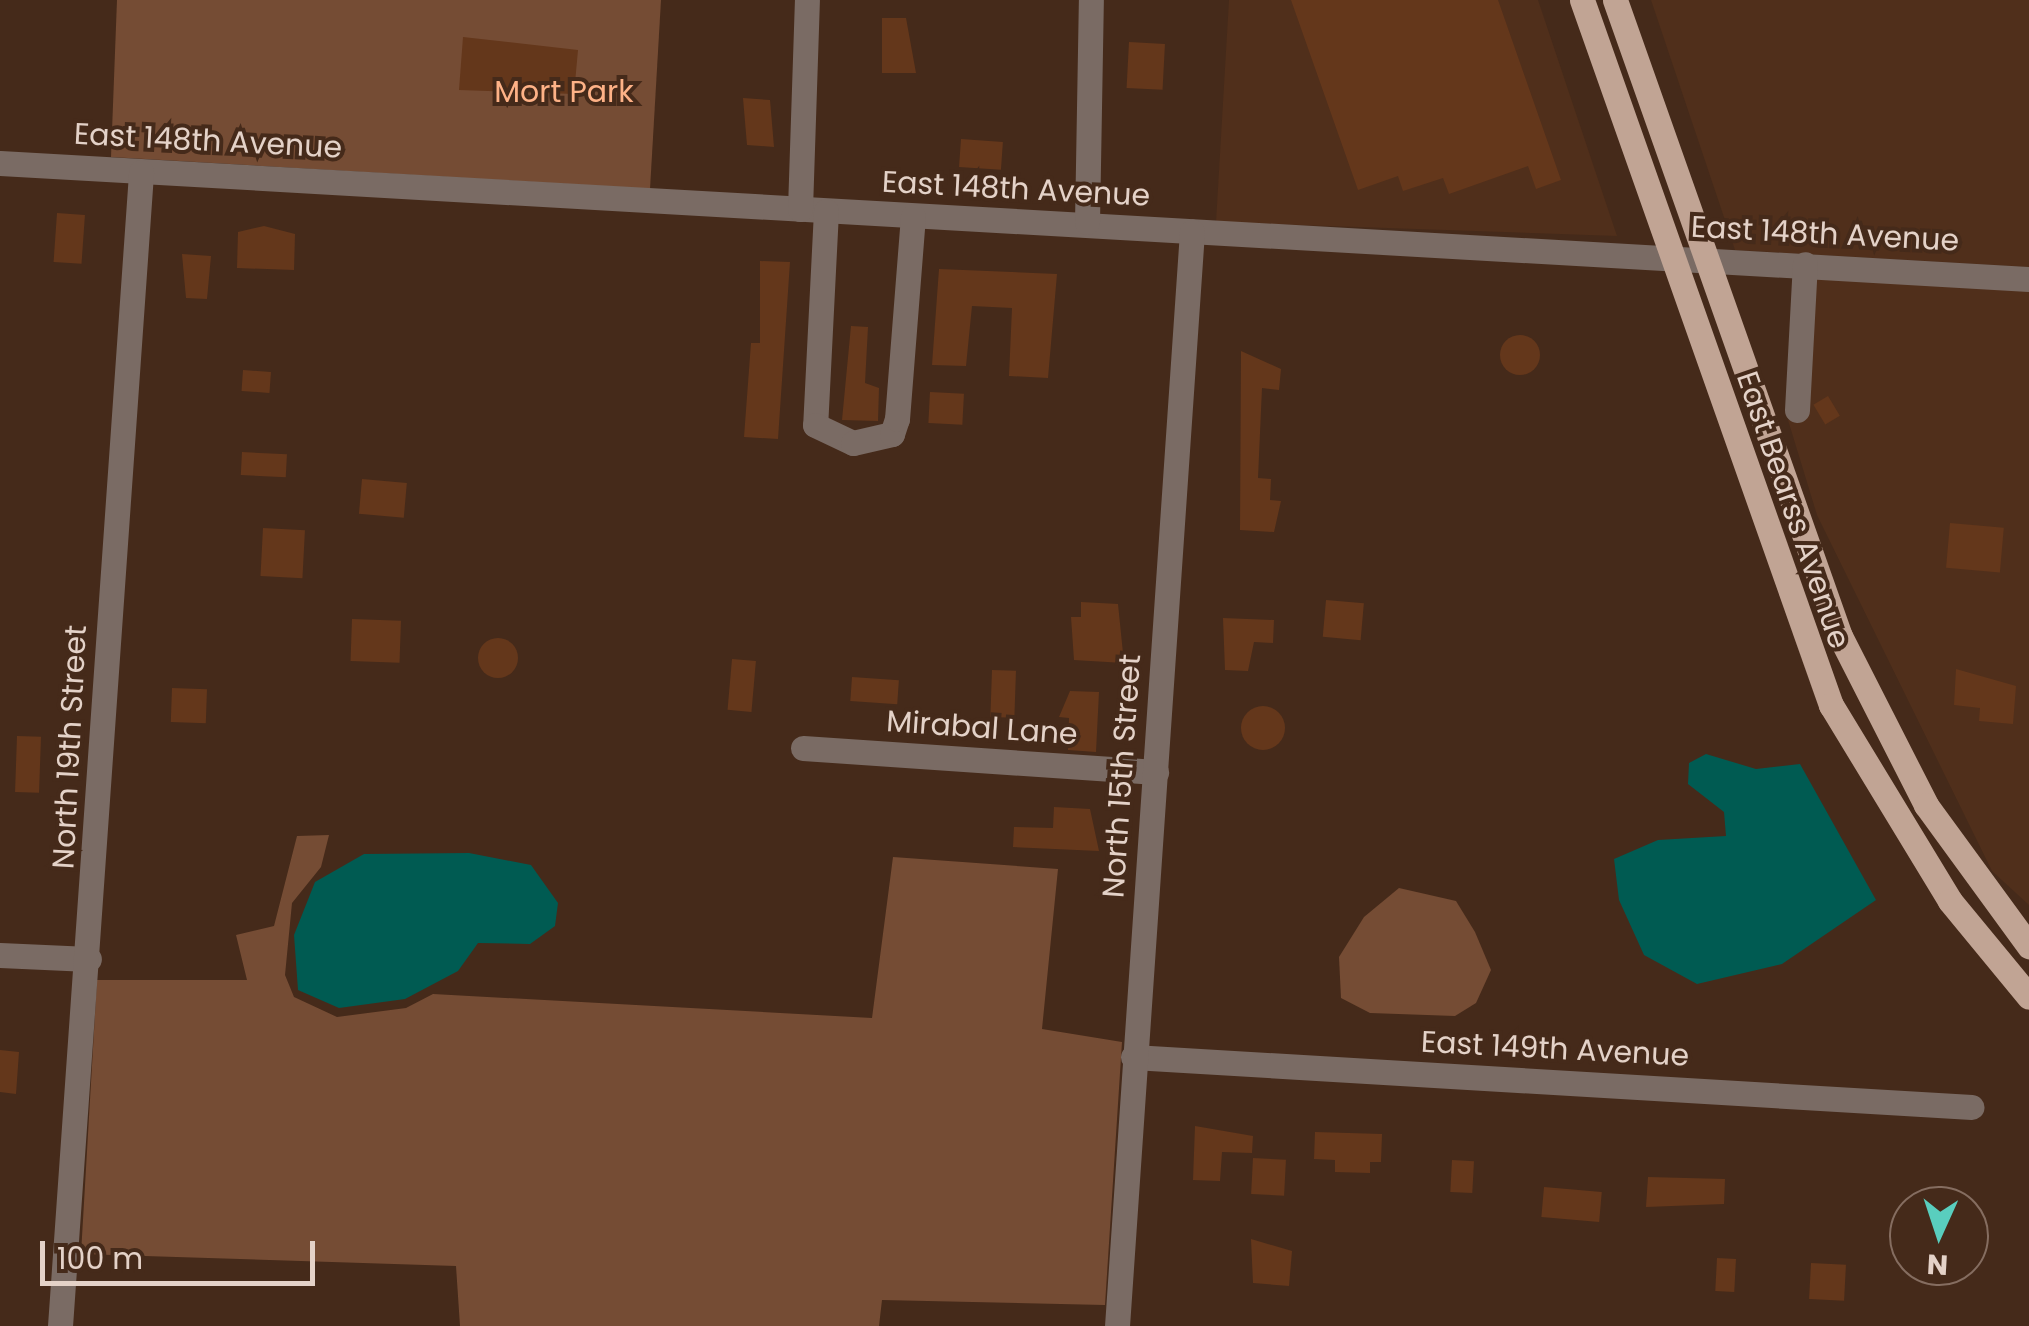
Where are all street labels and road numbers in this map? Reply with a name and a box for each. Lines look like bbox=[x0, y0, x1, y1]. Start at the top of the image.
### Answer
street label: East 148th Avenue bbox=[73, 116, 343, 166]
street label: East 148th Avenue bbox=[881, 164, 1151, 214]
street label: East 148th Avenue bbox=[1690, 209, 1960, 259]
street label: East Bearss Avenue bbox=[1729, 367, 1857, 653]
street label: North 19th Street bbox=[46, 624, 94, 870]
street label: North 15th Street bbox=[1096, 653, 1148, 899]
street label: Mirabal Lane bbox=[885, 703, 1079, 753]
street label: East 149th Avenue bbox=[1420, 1024, 1690, 1074]

